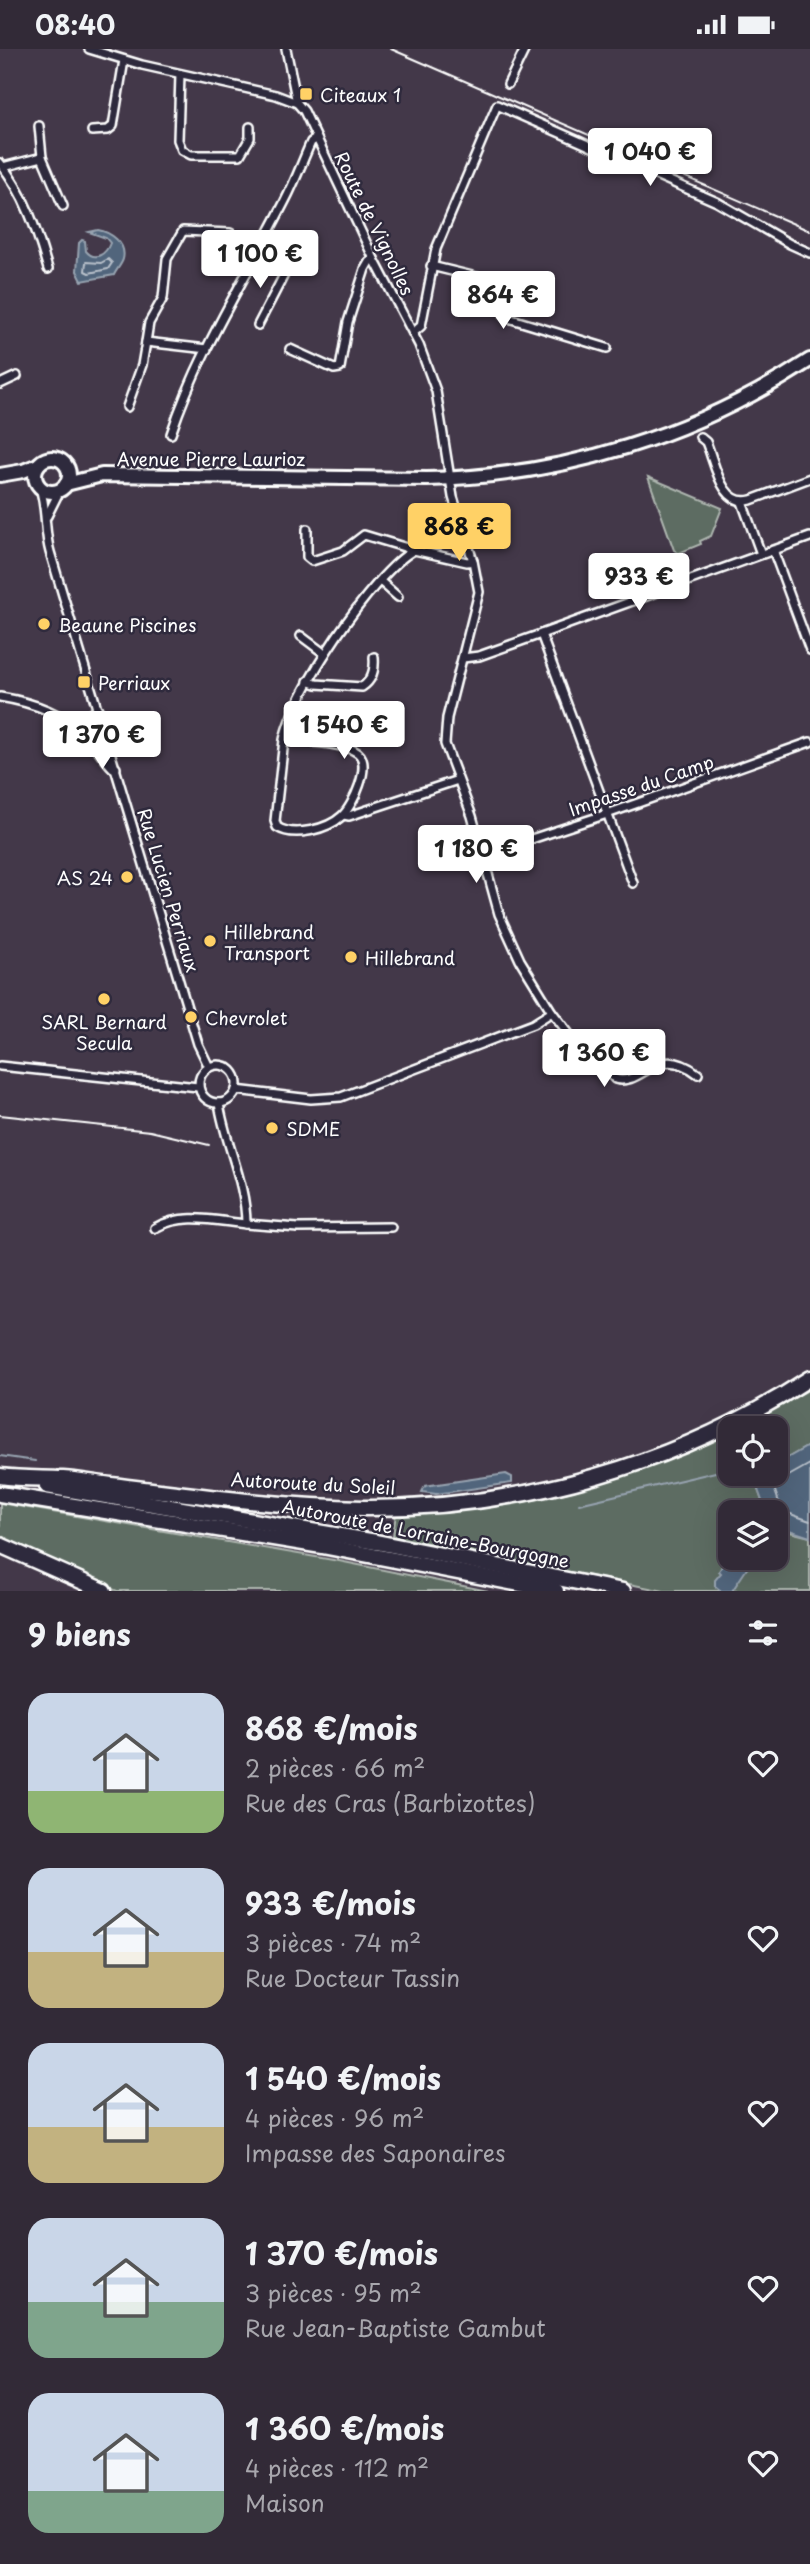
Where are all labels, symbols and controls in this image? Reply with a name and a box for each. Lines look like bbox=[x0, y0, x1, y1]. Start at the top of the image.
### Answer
text: 08:40 bbox=[35, 5, 115, 44]
place label: Citeaux 1 bbox=[320, 81, 401, 108]
marker: Citeaux 1 bbox=[298, 86, 314, 102]
pin: 1 040 € bbox=[585, 129, 715, 188]
text: 1 040 € bbox=[604, 133, 696, 168]
street label: Route de Vignolles bbox=[328, 147, 422, 299]
pin: 1 100 € bbox=[195, 231, 325, 290]
text: 1 100 € bbox=[217, 235, 303, 270]
pin: 864 € bbox=[454, 271, 552, 331]
text: 864 € bbox=[467, 276, 539, 311]
street label: Avenue Pierre Laurioz bbox=[117, 445, 305, 472]
pin: 868 € bbox=[410, 503, 508, 563]
text: 868 € bbox=[424, 508, 494, 543]
pin: 933 € bbox=[590, 553, 688, 613]
text: 933 € bbox=[604, 558, 674, 593]
place label: Beaune Piscines bbox=[58, 611, 196, 638]
marker: Beaune Piscines bbox=[36, 616, 52, 632]
place label: Perriaux bbox=[98, 669, 170, 696]
marker: Perriaux bbox=[76, 674, 92, 690]
pin: 1 540 € bbox=[279, 701, 409, 761]
text: 1 540 € bbox=[300, 706, 388, 741]
pin: 1 370 € bbox=[37, 711, 167, 771]
text: 1 370 € bbox=[59, 716, 145, 751]
street label: Impasse du Camp bbox=[565, 748, 717, 822]
street label: Rue Lucien Perriaux bbox=[131, 805, 207, 975]
pin: 1 180 € bbox=[411, 825, 541, 885]
text: 1 180 € bbox=[434, 830, 518, 865]
place label: AS 24 bbox=[57, 864, 113, 891]
marker: AS 24 bbox=[119, 869, 135, 885]
place label: Hillebrand Transport bbox=[224, 918, 314, 966]
marker: Hillebrand Transport bbox=[202, 933, 218, 949]
place label: Hillebrand bbox=[365, 944, 455, 971]
marker: Hillebrand bbox=[343, 949, 359, 965]
marker: SARL Bernard Secula bbox=[96, 991, 112, 1007]
place label: Chevrolet bbox=[205, 1004, 287, 1031]
place label: SARL Bernard Secula bbox=[41, 1008, 167, 1056]
marker: Chevrolet bbox=[183, 1009, 199, 1025]
pin: 1 360 € bbox=[539, 1030, 669, 1089]
text: 1 360 € bbox=[558, 1034, 650, 1069]
place label: SDME bbox=[286, 1115, 340, 1142]
marker: SDME bbox=[264, 1120, 280, 1136]
map controls bbox=[718, 1416, 788, 1570]
button: locate bbox=[718, 1416, 788, 1486]
street label: Autoroute du Soleil bbox=[230, 1465, 396, 1501]
street label: Autoroute de Lorraine-Bourgogne bbox=[280, 1492, 572, 1574]
button: layers bbox=[718, 1500, 788, 1570]
text: 9 biens bbox=[28, 1611, 131, 1656]
icon: filters bbox=[744, 1614, 782, 1652]
text: 868 €/mois bbox=[245, 1705, 418, 1750]
icon: home bbox=[84, 1721, 168, 1805]
icon: heart bbox=[744, 1744, 782, 1782]
text: 2 pièces · 66 m² bbox=[245, 1750, 425, 1785]
text: Rue des Cras (Barbizottes) bbox=[245, 1785, 536, 1820]
text: 933 €/mois bbox=[245, 1880, 416, 1925]
icon: home bbox=[84, 1896, 168, 1980]
icon: heart bbox=[744, 1919, 782, 1957]
text: 3 pièces · 74 m² bbox=[245, 1925, 421, 1960]
text: Rue Docteur Tassin bbox=[245, 1960, 460, 1995]
text: 1 540 €/mois bbox=[245, 2055, 441, 2100]
icon: home bbox=[84, 2071, 168, 2155]
icon: heart bbox=[744, 2094, 782, 2132]
text: 4 pièces · 96 m² bbox=[245, 2100, 424, 2135]
text: Impasse des Saponaires bbox=[245, 2135, 505, 2170]
text: 1 370 €/mois bbox=[245, 2230, 438, 2275]
icon: home bbox=[84, 2246, 168, 2330]
icon: heart bbox=[744, 2269, 782, 2307]
text: 3 pièces · 95 m² bbox=[245, 2275, 422, 2310]
text: Rue Jean-Baptiste Gambut bbox=[245, 2310, 546, 2345]
text: 1 360 €/mois bbox=[245, 2405, 444, 2450]
icon: home bbox=[84, 2421, 168, 2505]
icon: heart bbox=[744, 2444, 782, 2482]
text: 4 pièces · 112 m² bbox=[245, 2450, 429, 2485]
text: Maison bbox=[245, 2485, 325, 2520]

